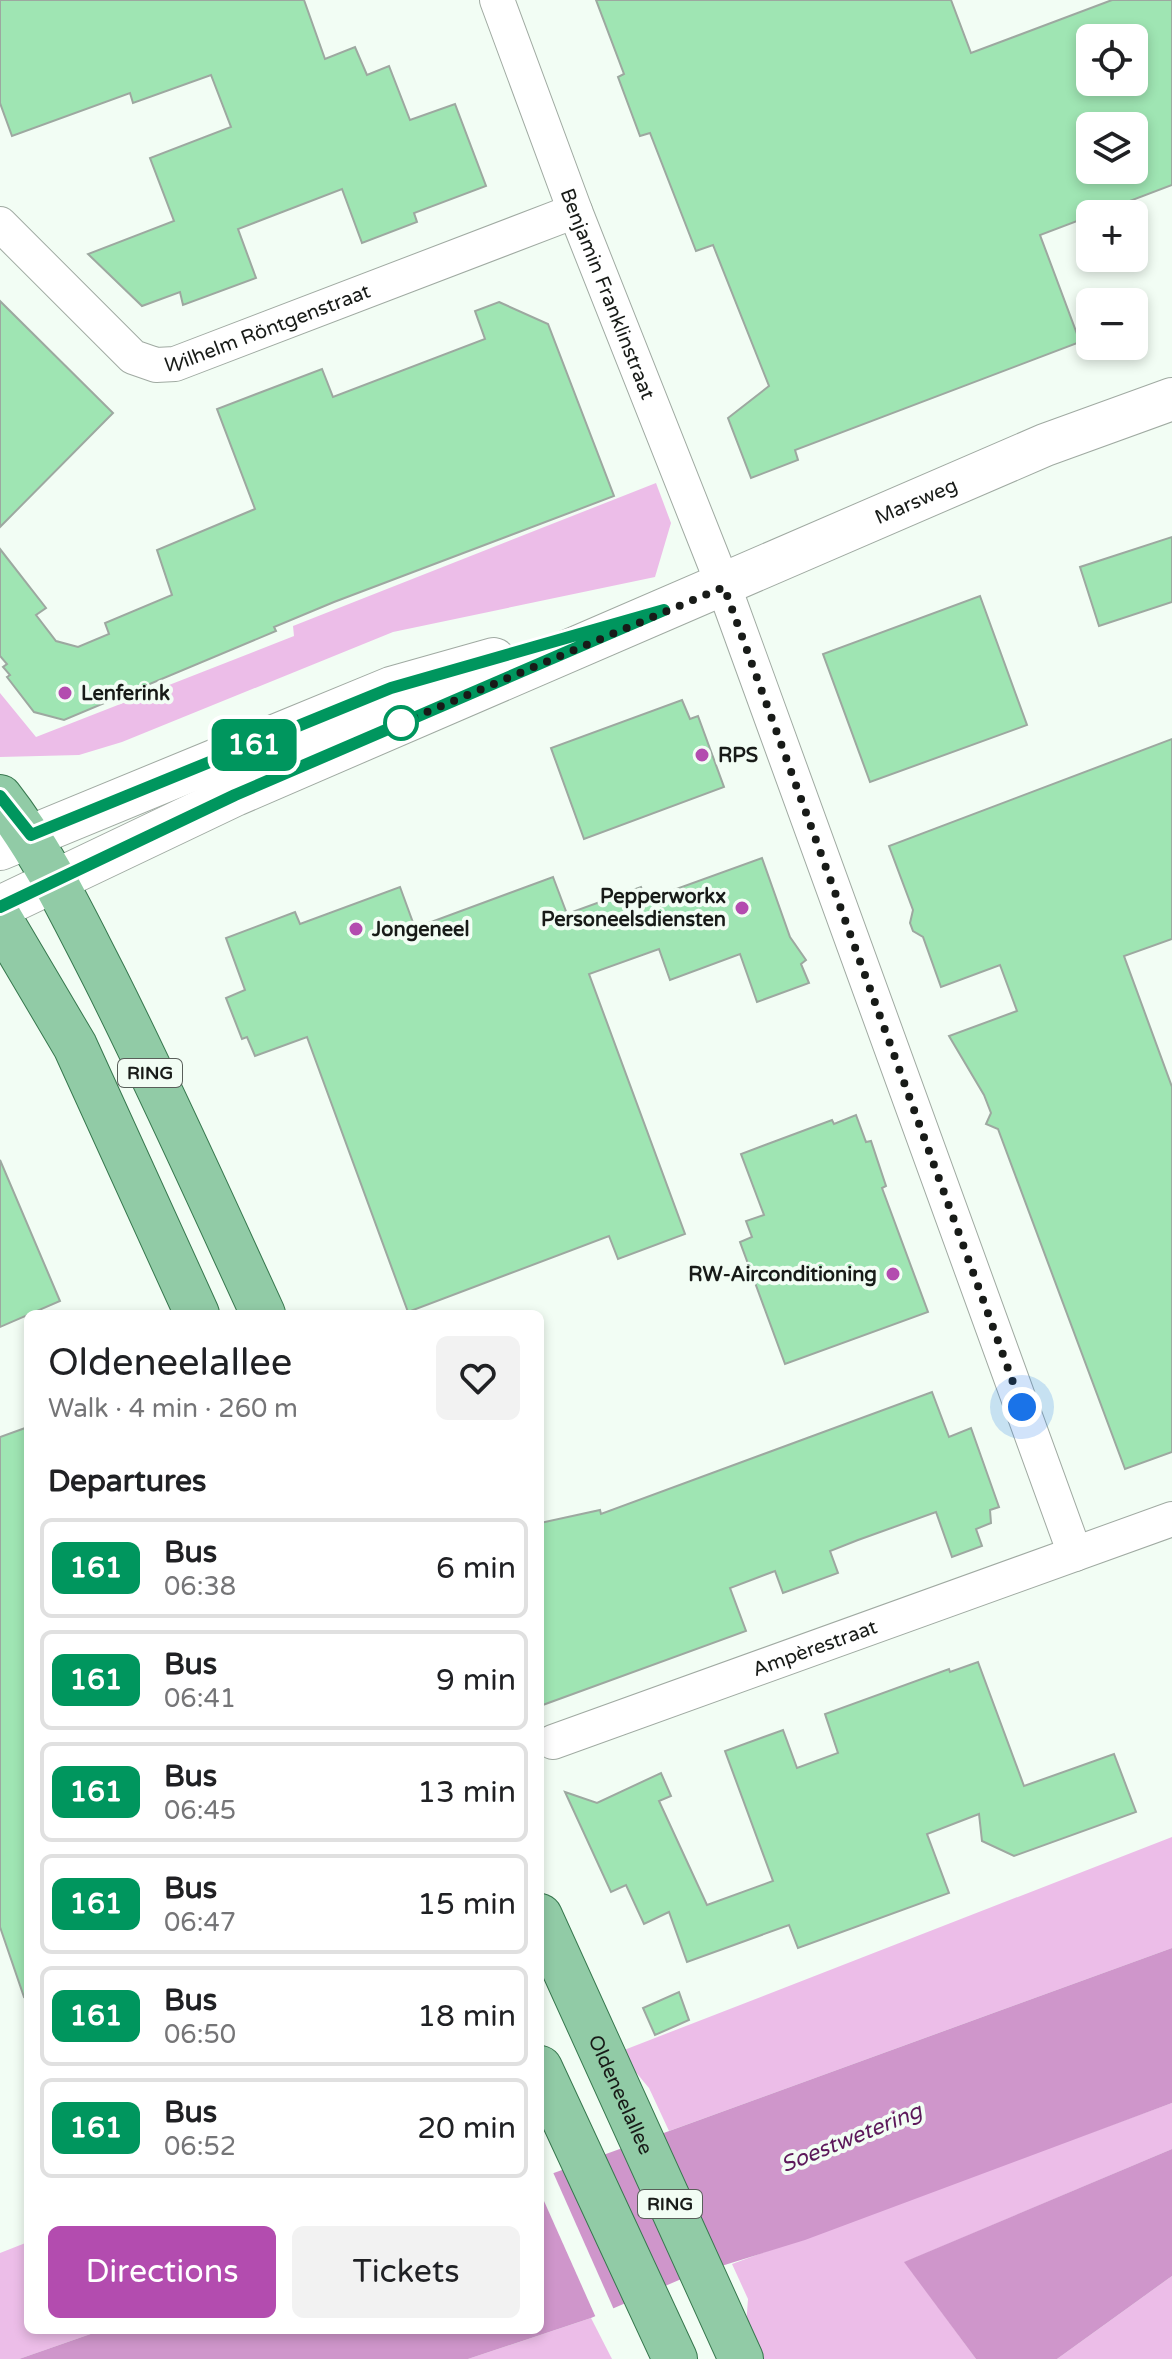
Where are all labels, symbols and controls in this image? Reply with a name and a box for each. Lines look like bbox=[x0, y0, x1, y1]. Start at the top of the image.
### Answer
map controls bbox=[1076, 24, 1148, 360]
button: locate bbox=[1076, 24, 1148, 96]
button: layers bbox=[1076, 112, 1148, 184]
street label: Benjamin Franklinstraat bbox=[555, 185, 660, 403]
button: + bbox=[1076, 200, 1148, 272]
street label: Wilhelm Röntgenstraat bbox=[164, 279, 374, 378]
button: − bbox=[1076, 288, 1148, 360]
street label: Marsweg bbox=[871, 473, 961, 530]
place label: Lenferink bbox=[81, 682, 170, 706]
marker: Lenferink bbox=[56, 684, 74, 702]
unlabelled marker bbox=[384, 706, 418, 740]
line badge: 161 bbox=[208, 719, 300, 771]
text: 161 bbox=[228, 728, 280, 762]
place label: RPS bbox=[718, 744, 758, 768]
marker: RPS bbox=[693, 746, 711, 764]
place label: Pepperworkx Personeelsdiensten bbox=[541, 885, 726, 932]
marker: Pepperworkx Personeelsdiensten bbox=[733, 899, 751, 917]
place label: Jongeneel bbox=[371, 918, 469, 942]
marker: Jongeneel bbox=[347, 920, 365, 938]
road number: RING bbox=[118, 1059, 182, 1087]
place label: RW-Airconditioning bbox=[688, 1263, 877, 1287]
marker: RW-Airconditioning bbox=[884, 1265, 902, 1283]
button: heart bbox=[436, 1336, 520, 1420]
text: Oldeneelallee bbox=[48, 1340, 292, 1386]
your location bbox=[1002, 1387, 1042, 1427]
text: Walk · 4 min · 260 m bbox=[48, 1393, 298, 1424]
text: Departures bbox=[48, 1463, 206, 1500]
text: Bus bbox=[164, 1534, 217, 1571]
text: 6 min bbox=[436, 1550, 516, 1587]
text: 161 bbox=[70, 1551, 122, 1585]
text: 06:38 bbox=[164, 1571, 236, 1602]
street label: Ampèrestraat bbox=[749, 1615, 881, 1682]
text: Bus bbox=[164, 1646, 217, 1683]
text: 9 min bbox=[436, 1662, 516, 1699]
text: 161 bbox=[70, 1663, 122, 1697]
text: 06:41 bbox=[164, 1683, 236, 1714]
text: Bus bbox=[164, 1758, 217, 1795]
text: 13 min bbox=[417, 1774, 516, 1811]
text: 161 bbox=[70, 1775, 122, 1809]
text: 06:45 bbox=[164, 1795, 236, 1826]
text: Bus bbox=[164, 1870, 217, 1907]
text: 15 min bbox=[417, 1886, 516, 1923]
text: 161 bbox=[70, 1887, 122, 1921]
text: 06:47 bbox=[164, 1907, 236, 1938]
text: Bus bbox=[164, 1982, 217, 2019]
text: 18 min bbox=[417, 1998, 516, 2035]
text: 161 bbox=[70, 1999, 122, 2033]
text: 06:50 bbox=[164, 2019, 236, 2050]
street label: Oldeneelallee bbox=[583, 2031, 658, 2158]
text: Bus bbox=[164, 2094, 217, 2131]
water label: Soestwetering bbox=[777, 2097, 927, 2178]
text: 20 min bbox=[417, 2110, 516, 2147]
text: 161 bbox=[70, 2111, 122, 2145]
text: 06:52 bbox=[164, 2131, 236, 2162]
road number: RING bbox=[638, 2190, 702, 2218]
button: Directions bbox=[48, 2226, 276, 2318]
button: Tickets bbox=[292, 2226, 520, 2318]

